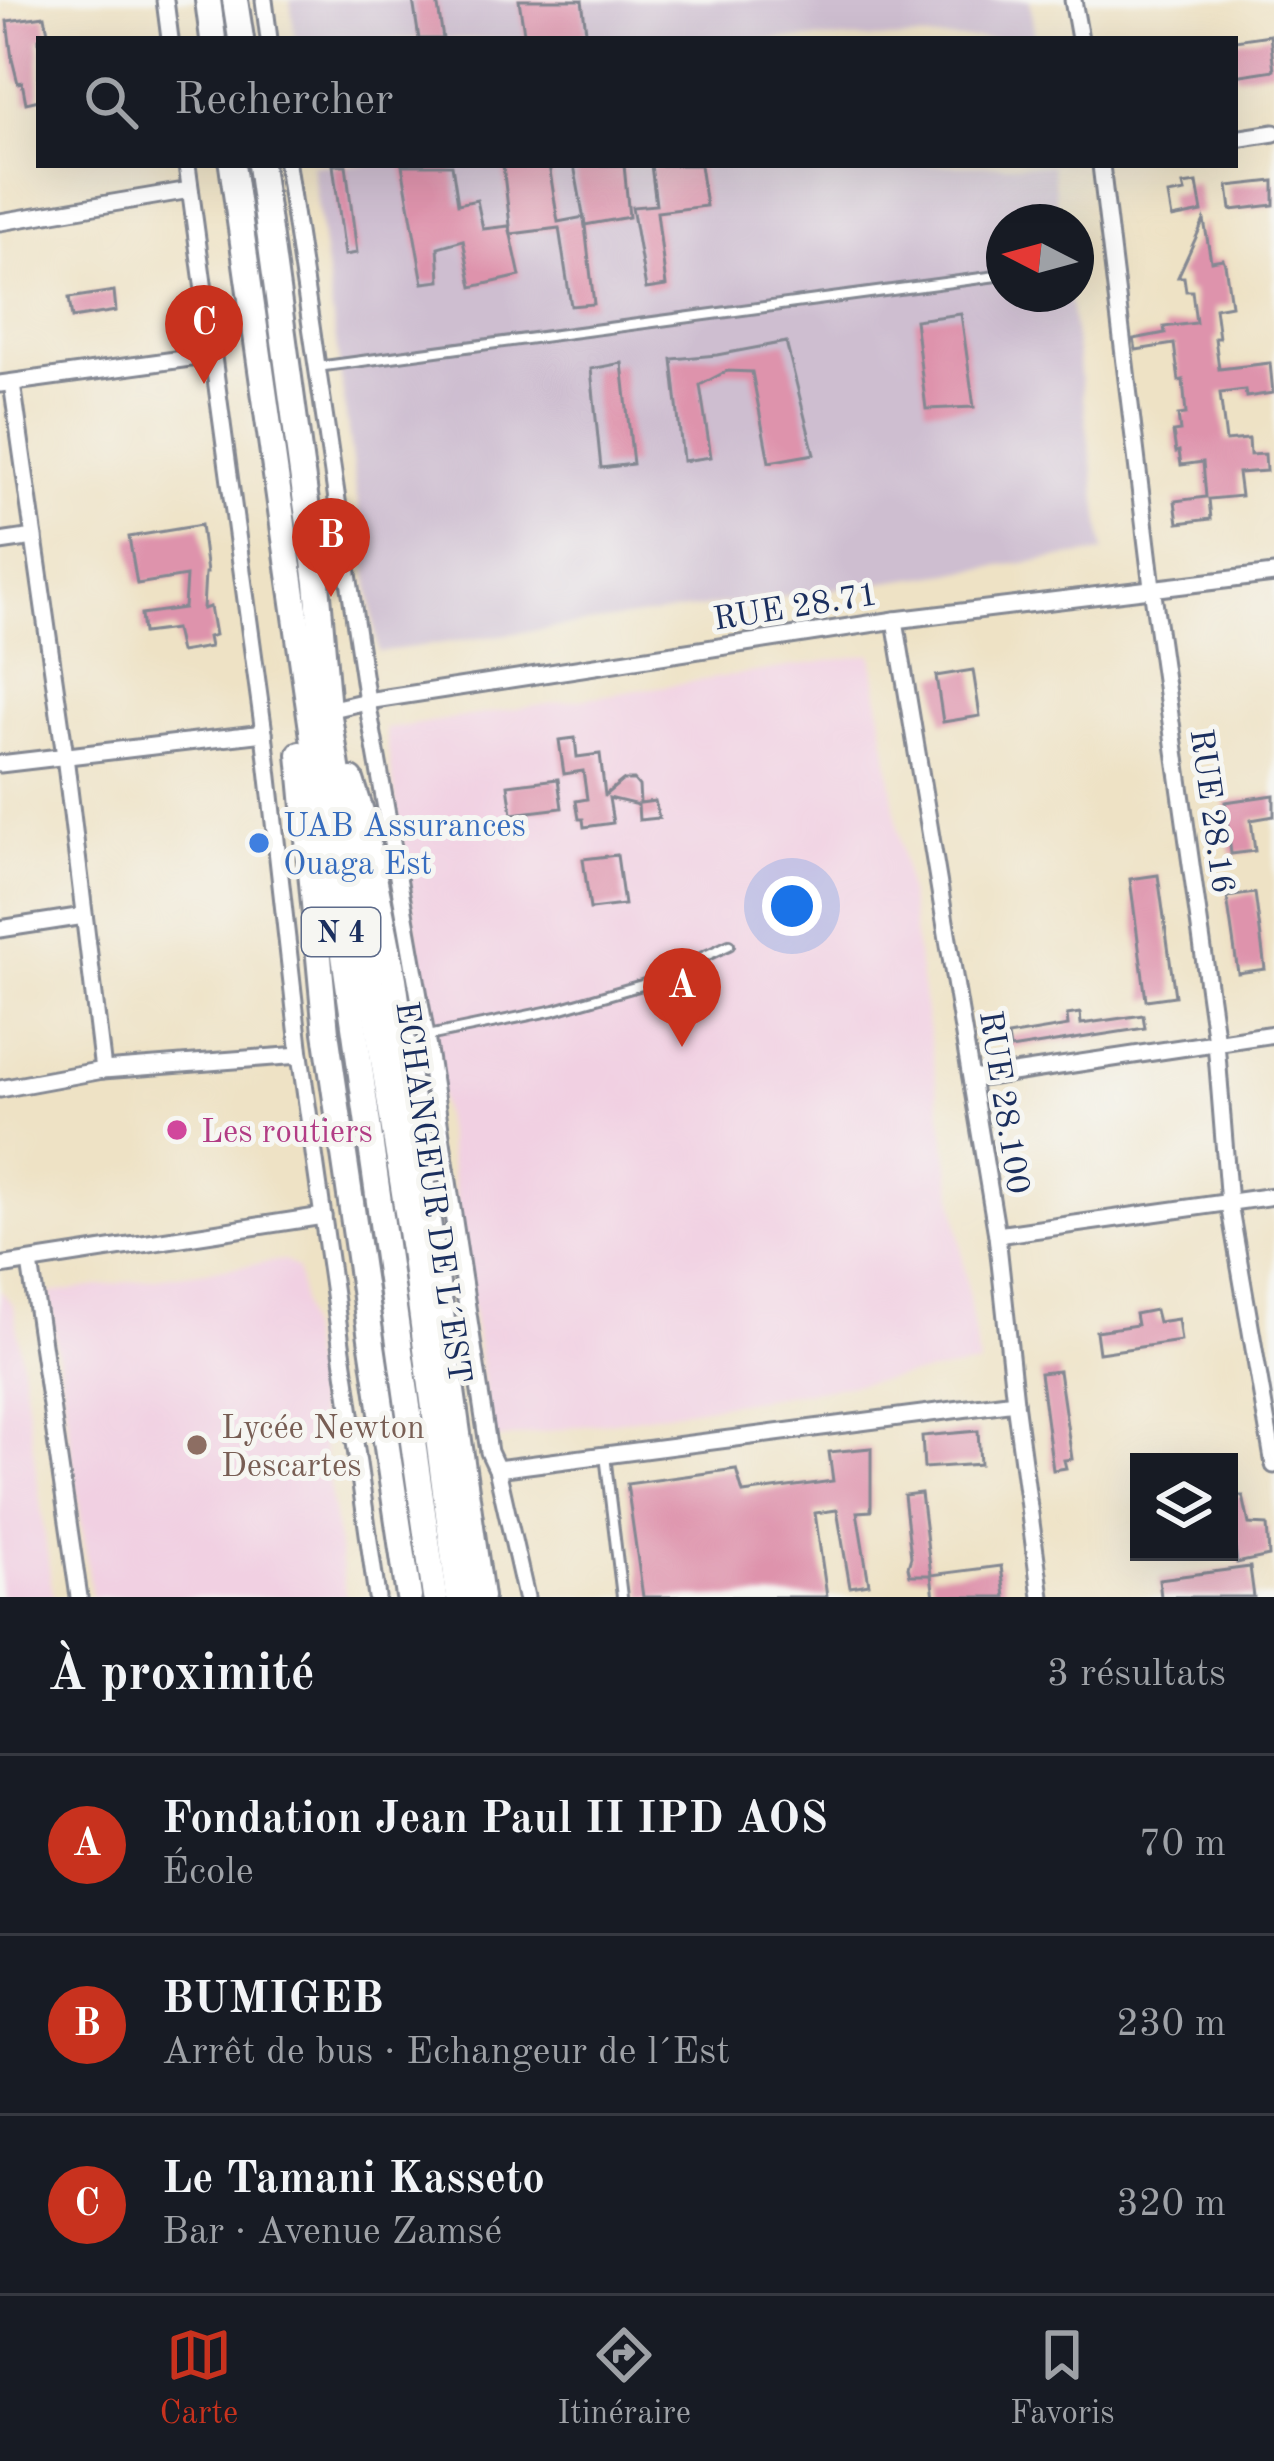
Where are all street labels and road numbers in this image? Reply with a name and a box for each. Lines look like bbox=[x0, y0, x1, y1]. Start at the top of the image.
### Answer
street label: RUE 28.71 bbox=[711, 579, 880, 638]
street label: RUE 28.16 bbox=[1183, 727, 1238, 896]
road number: N 4 bbox=[302, 908, 380, 956]
street label: ECHANGEUR DE L´EST bbox=[388, 999, 475, 1386]
street label: RUE 28.100 bbox=[972, 1009, 1033, 1197]

